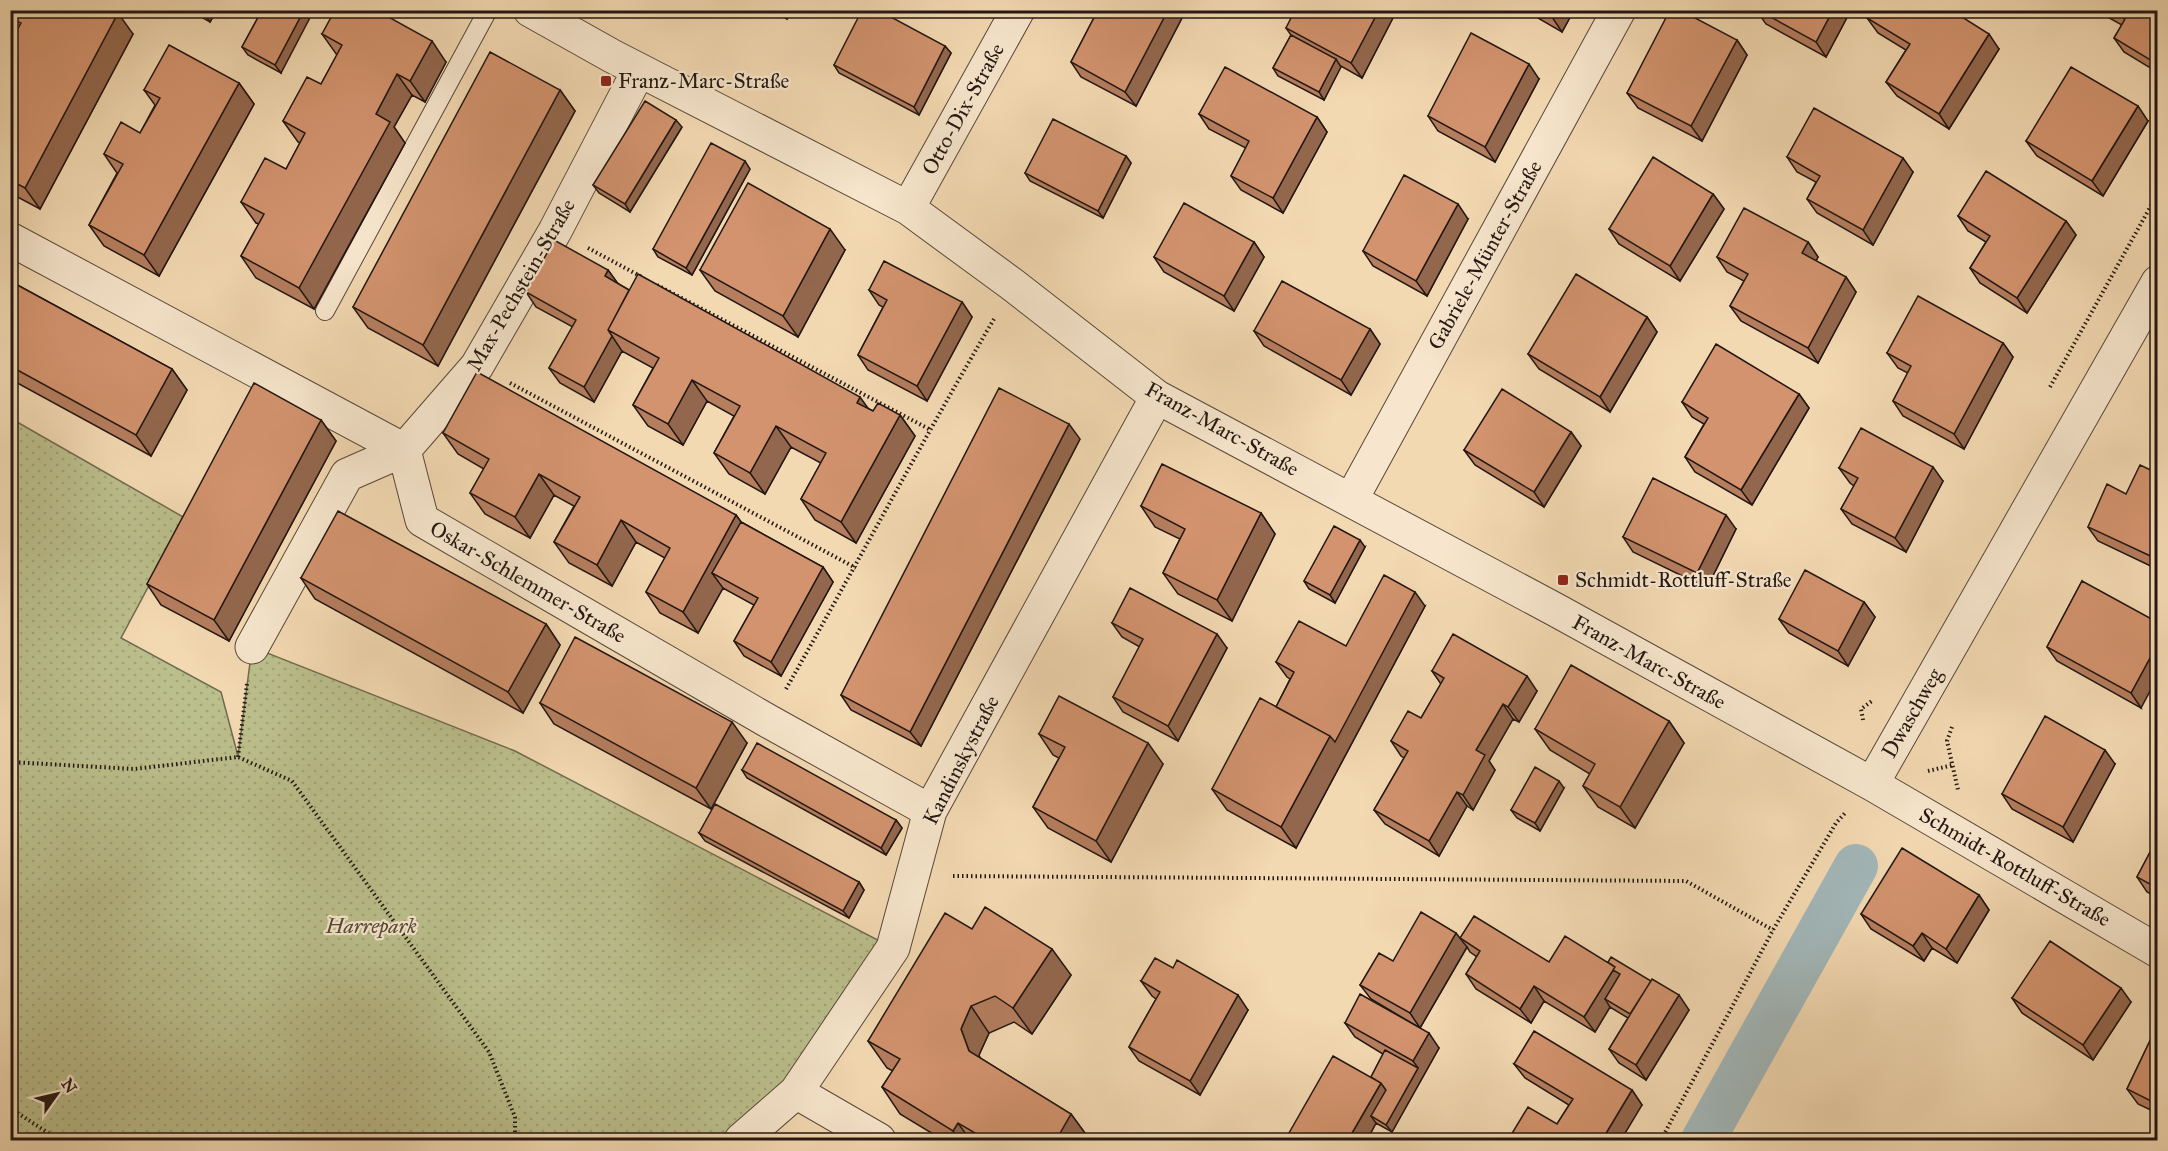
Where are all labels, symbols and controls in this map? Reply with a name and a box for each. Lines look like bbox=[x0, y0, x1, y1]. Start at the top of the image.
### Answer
street label: Otto-Dix-Straße bbox=[916, 38, 1010, 179]
place label: Franz-Marc-Straße bbox=[618, 68, 790, 94]
marker: Franz-Marc-Straße bbox=[599, 74, 613, 88]
street label: Gabriele-Münter-Straße bbox=[1422, 156, 1548, 354]
street label: Max-Pechstein-Straße bbox=[461, 194, 581, 376]
street label: Franz-Marc-Straße bbox=[1141, 376, 1303, 482]
street label: Oskar-Schlemmer-Straße bbox=[425, 515, 631, 649]
place label: Schmidt-Rottluff-Straße bbox=[1575, 567, 1792, 593]
marker: Schmidt-Rottluff-Straße bbox=[1556, 573, 1570, 587]
street label: Franz-Marc-Straße bbox=[1568, 609, 1730, 715]
street label: Dwaschweg bbox=[1876, 663, 1948, 762]
street label: Kandinskystraße bbox=[917, 691, 1005, 829]
street label: Schmidt-Rottluff-Straße bbox=[1915, 802, 2115, 933]
park label: Harrepark bbox=[324, 913, 417, 939]
north arrow bbox=[27, 1064, 87, 1124]
text: N bbox=[57, 1075, 81, 1097]

